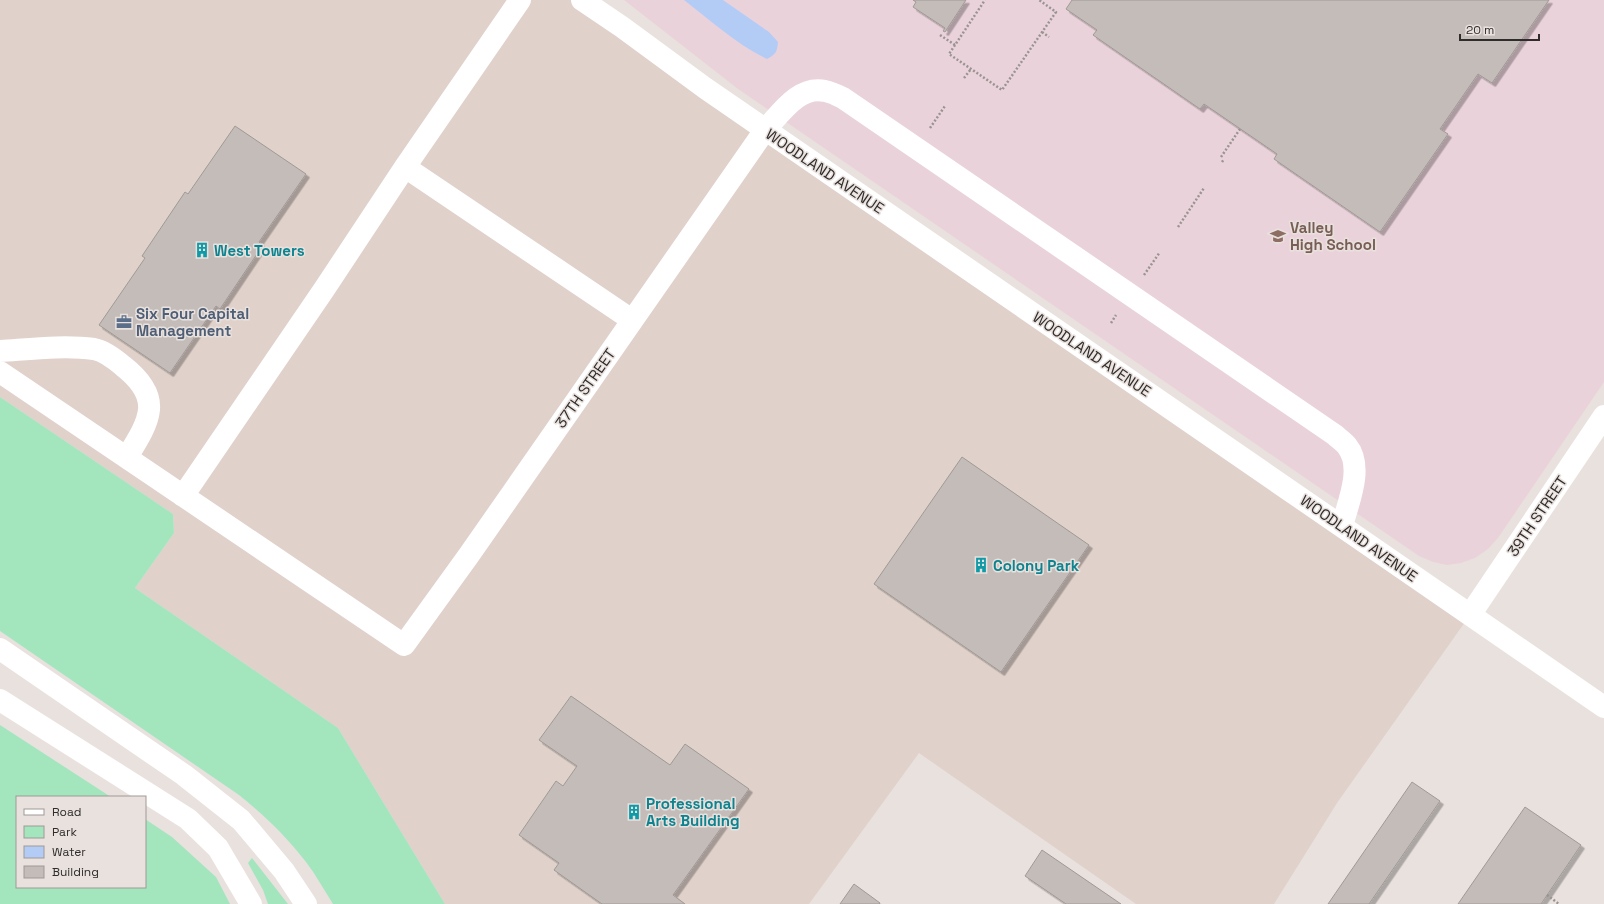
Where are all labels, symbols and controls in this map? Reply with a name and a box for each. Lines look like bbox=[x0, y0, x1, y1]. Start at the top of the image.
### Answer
scale bar bbox=[1460, 16, 1539, 42]
text: 20 m bbox=[1466, 22, 1494, 38]
street label: WOODLAND AVENUE bbox=[762, 124, 888, 218]
place label: Valley High School bbox=[1290, 218, 1376, 254]
school or university icon: Valley High School bbox=[1269, 227, 1287, 245]
building icon: West Towers bbox=[193, 241, 211, 259]
place label: West Towers bbox=[214, 241, 305, 260]
place label: Six Four Capital Management bbox=[136, 304, 249, 340]
street label: WOODLAND AVENUE bbox=[1029, 307, 1155, 401]
office icon: Six Four Capital Management bbox=[115, 313, 133, 331]
street label: 37TH STREET bbox=[551, 344, 619, 431]
street label: 39TH STREET bbox=[1503, 472, 1571, 560]
street label: WOODLAND AVENUE bbox=[1297, 490, 1421, 586]
building icon: Colony Park bbox=[972, 556, 990, 574]
place label: Colony Park bbox=[993, 556, 1080, 575]
place label: Professional Arts Building bbox=[646, 794, 740, 830]
legend bbox=[16, 796, 146, 888]
building icon: Professional Arts Building bbox=[625, 803, 643, 821]
text: Road bbox=[52, 804, 81, 820]
text: Park bbox=[52, 824, 77, 840]
text: Water bbox=[52, 844, 86, 860]
text: Building bbox=[52, 864, 99, 880]

